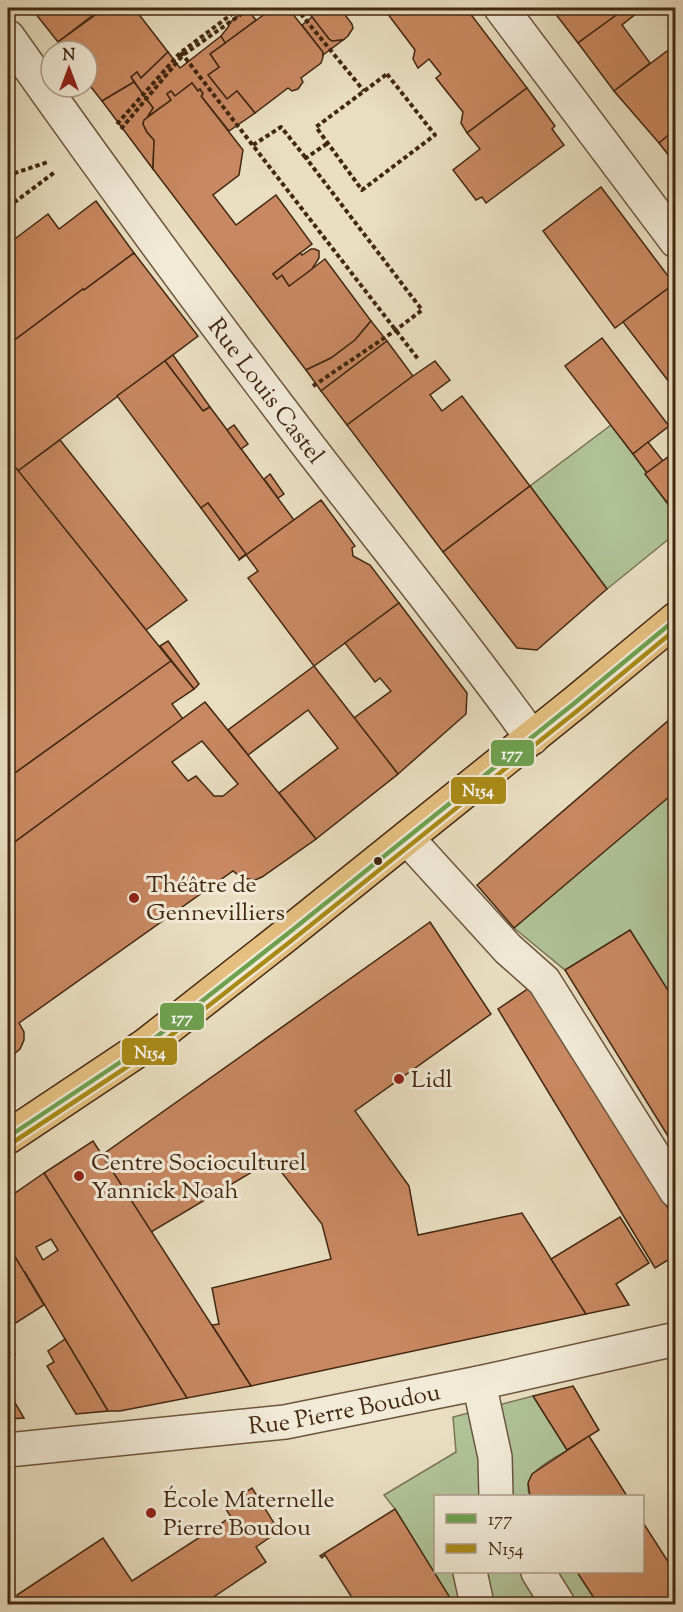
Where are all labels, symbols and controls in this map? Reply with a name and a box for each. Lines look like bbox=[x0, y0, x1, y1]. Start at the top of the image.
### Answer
north arrow bbox=[39, 39, 99, 99]
text: N bbox=[63, 45, 76, 68]
street label: Rue Louis Castel bbox=[198, 312, 331, 472]
line badge: 177 bbox=[490, 739, 535, 767]
text: 177 bbox=[501, 744, 524, 767]
line badge: N154 bbox=[450, 776, 507, 805]
text: N154 bbox=[462, 781, 494, 804]
unlabelled marker bbox=[372, 855, 384, 867]
place label: Théâtre de Gennevilliers bbox=[146, 869, 285, 931]
marker: Théâtre de Gennevilliers bbox=[127, 891, 141, 905]
line badge: 177 bbox=[159, 1002, 205, 1031]
text: 177 bbox=[171, 1008, 194, 1031]
line badge: N154 bbox=[121, 1037, 178, 1066]
text: N154 bbox=[134, 1043, 166, 1066]
place label: Lidl bbox=[411, 1064, 453, 1098]
marker: Lidl bbox=[392, 1072, 406, 1086]
place label: Centre Socioculturel Yannick Noah bbox=[91, 1147, 307, 1209]
marker: Centre Socioculturel Yannick Noah bbox=[72, 1169, 86, 1183]
street label: Rue Pierre Boudou bbox=[247, 1376, 444, 1445]
place label: École Maternelle Pierre Boudou bbox=[163, 1484, 335, 1546]
legend bbox=[434, 1495, 644, 1573]
marker: École Maternelle Pierre Boudou bbox=[144, 1506, 158, 1520]
text: 177 bbox=[488, 1508, 512, 1534]
text: N154 bbox=[488, 1538, 524, 1564]

